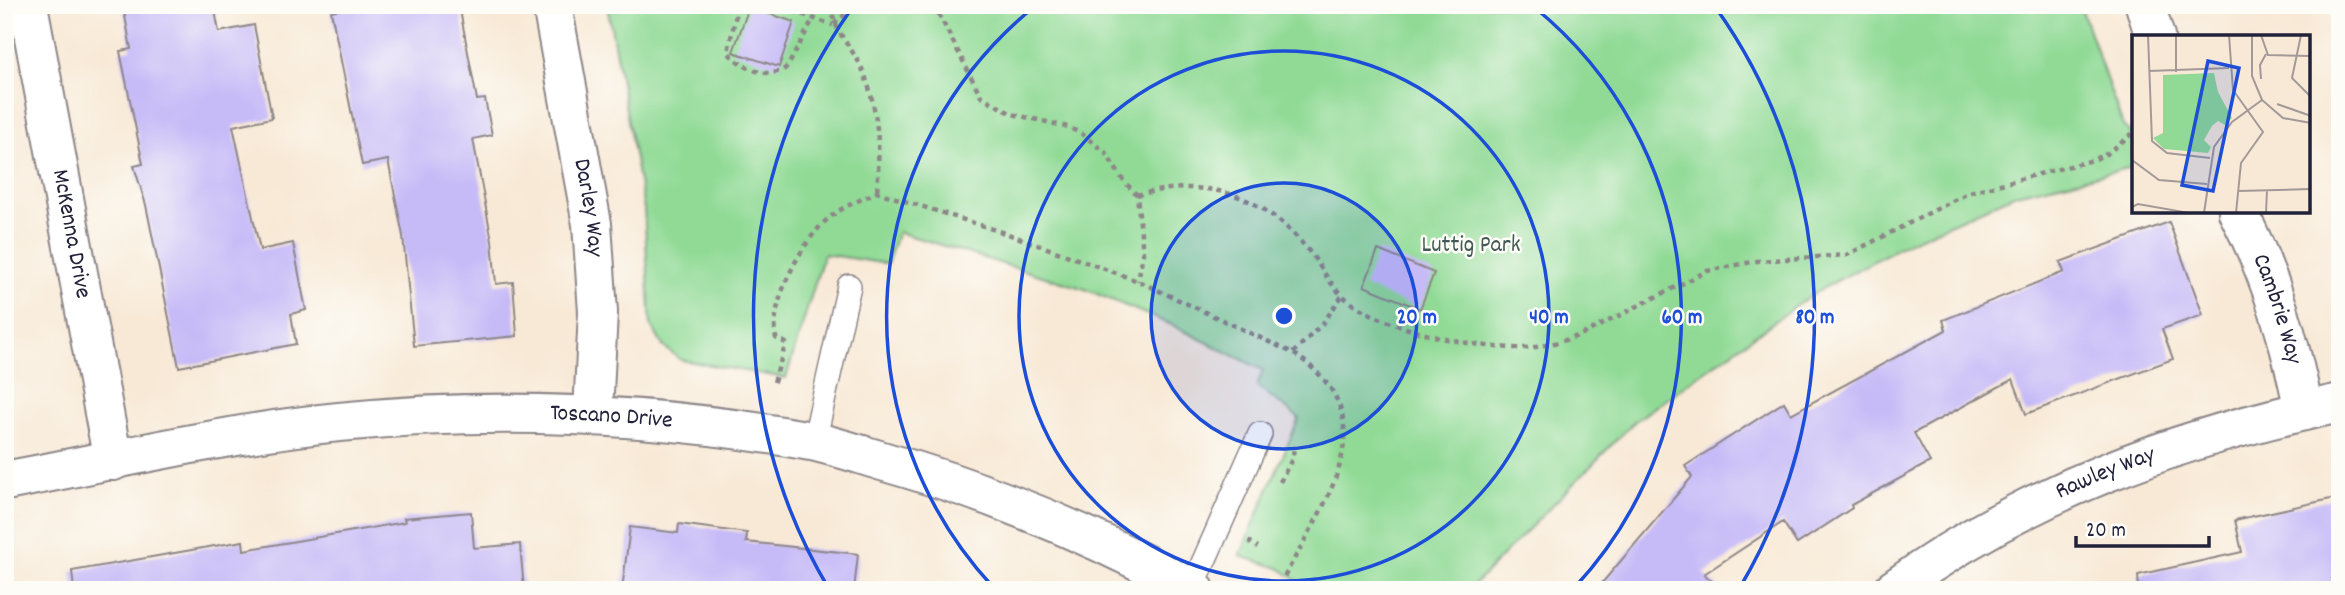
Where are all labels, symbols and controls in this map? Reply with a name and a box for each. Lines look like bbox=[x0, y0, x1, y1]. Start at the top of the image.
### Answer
inset map bbox=[2132, 35, 2310, 214]
street label: Darley Way bbox=[563, 156, 611, 259]
street label: McKenna Drive bbox=[42, 167, 99, 301]
park label: Luttig Park bbox=[1421, 229, 1521, 263]
street label: Cambrie Way bbox=[2243, 249, 2310, 369]
centre of rings bbox=[1272, 304, 1296, 328]
text: 20 m bbox=[1397, 304, 1437, 334]
text: 40 m bbox=[1529, 304, 1569, 334]
text: 60 m bbox=[1662, 304, 1702, 334]
text: 80 m bbox=[1795, 304, 1835, 334]
street label: Toscano Drive bbox=[550, 397, 674, 439]
street label: Rawley Way bbox=[2050, 438, 2161, 509]
scale bar bbox=[2076, 504, 2208, 548]
text: 20 m bbox=[2086, 517, 2126, 547]

